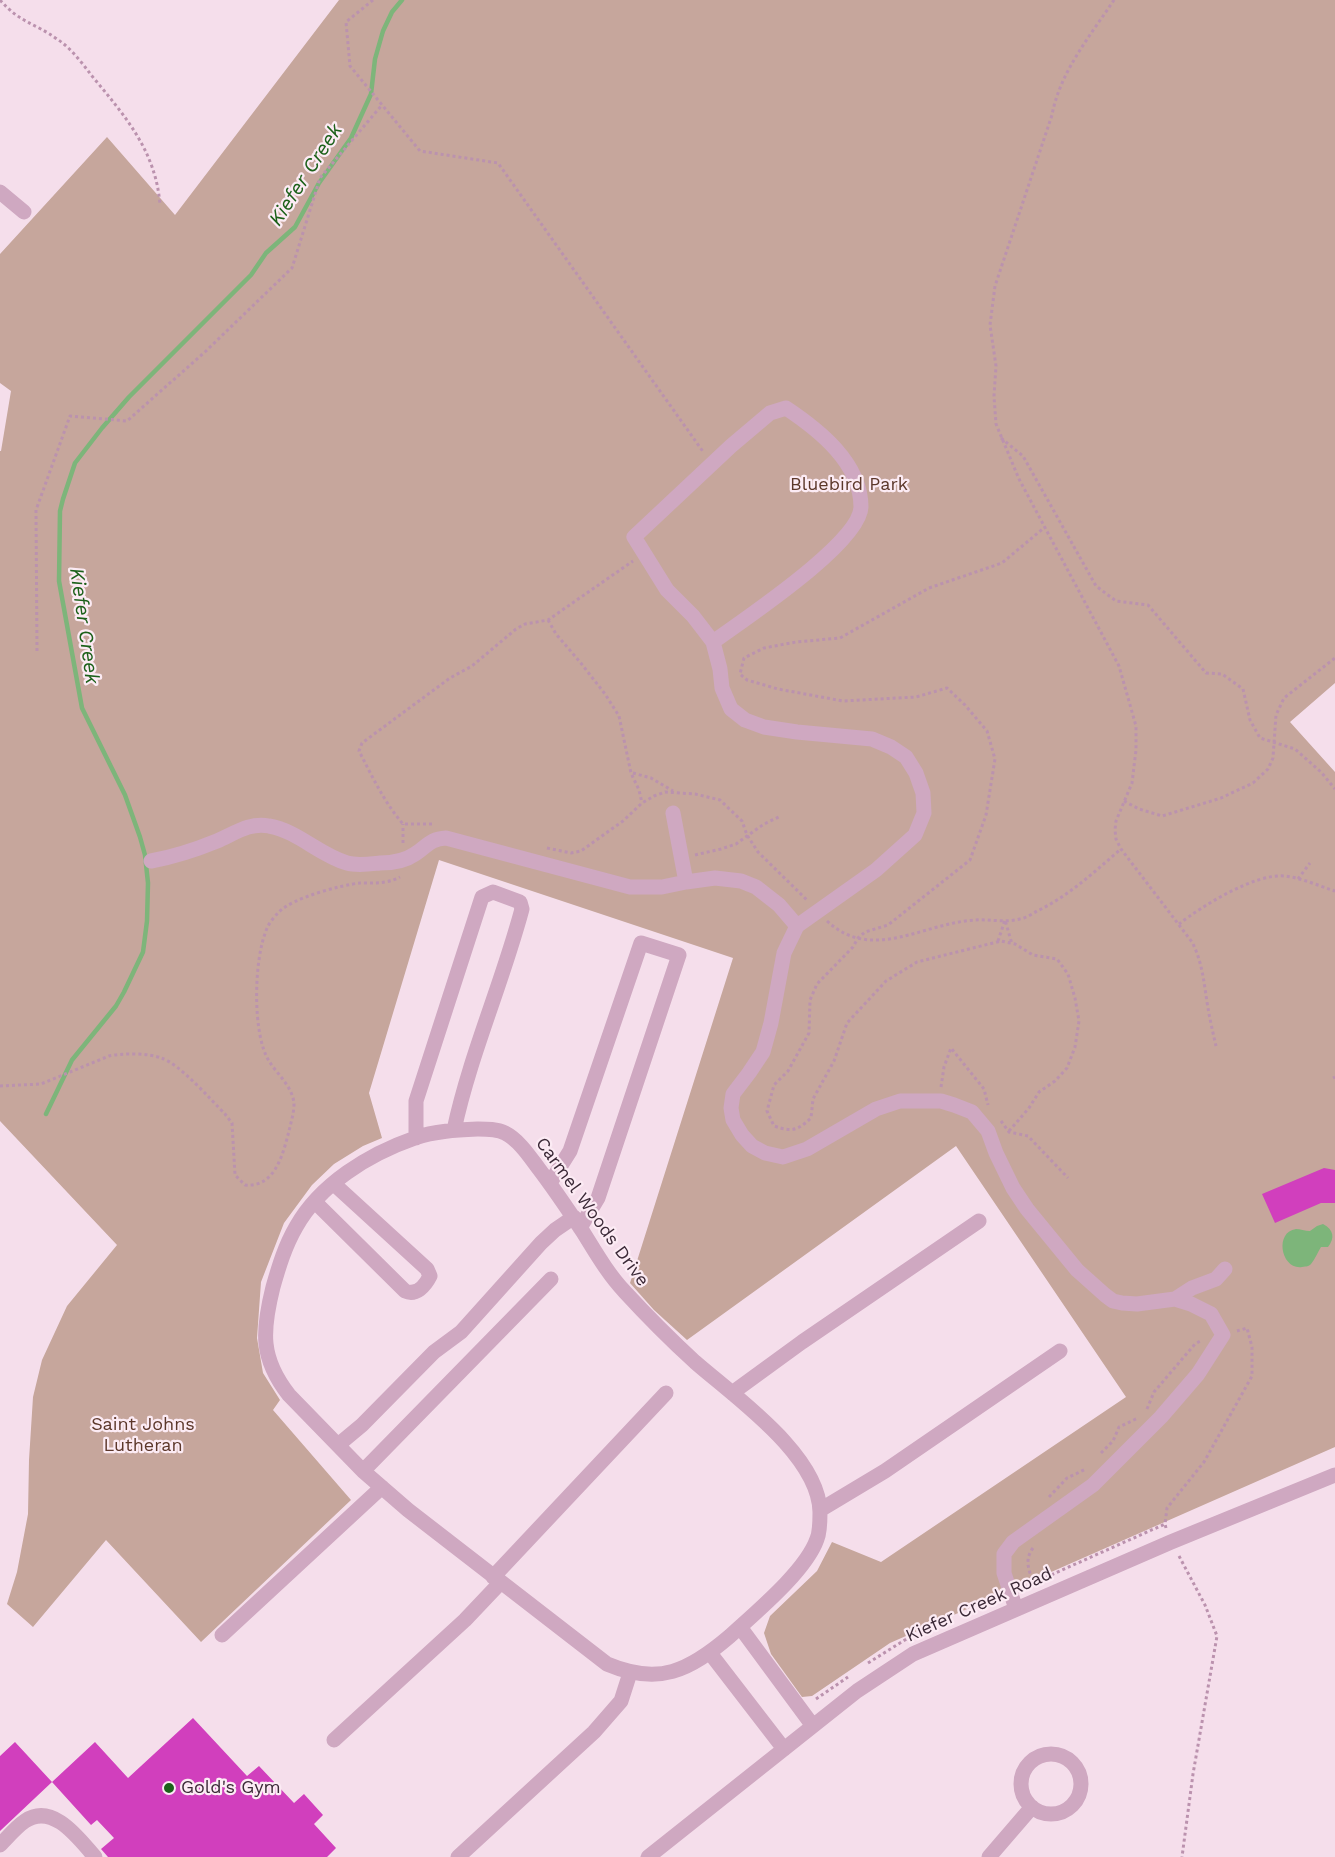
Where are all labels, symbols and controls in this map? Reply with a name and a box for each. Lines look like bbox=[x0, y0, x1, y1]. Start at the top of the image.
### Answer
water label: Kiefer Creek bbox=[264, 119, 348, 231]
park label: Bluebird Park bbox=[790, 474, 908, 496]
water label: Kiefer Creek bbox=[64, 566, 104, 686]
street label: Carmel Woods Drive bbox=[531, 1133, 653, 1291]
park label: Saint Johns Lutheran bbox=[91, 1414, 195, 1456]
street label: Kiefer Creek Road bbox=[902, 1563, 1056, 1647]
place label: Gold's Gym bbox=[181, 1777, 281, 1799]
marker: Gold's Gym bbox=[162, 1781, 176, 1795]

